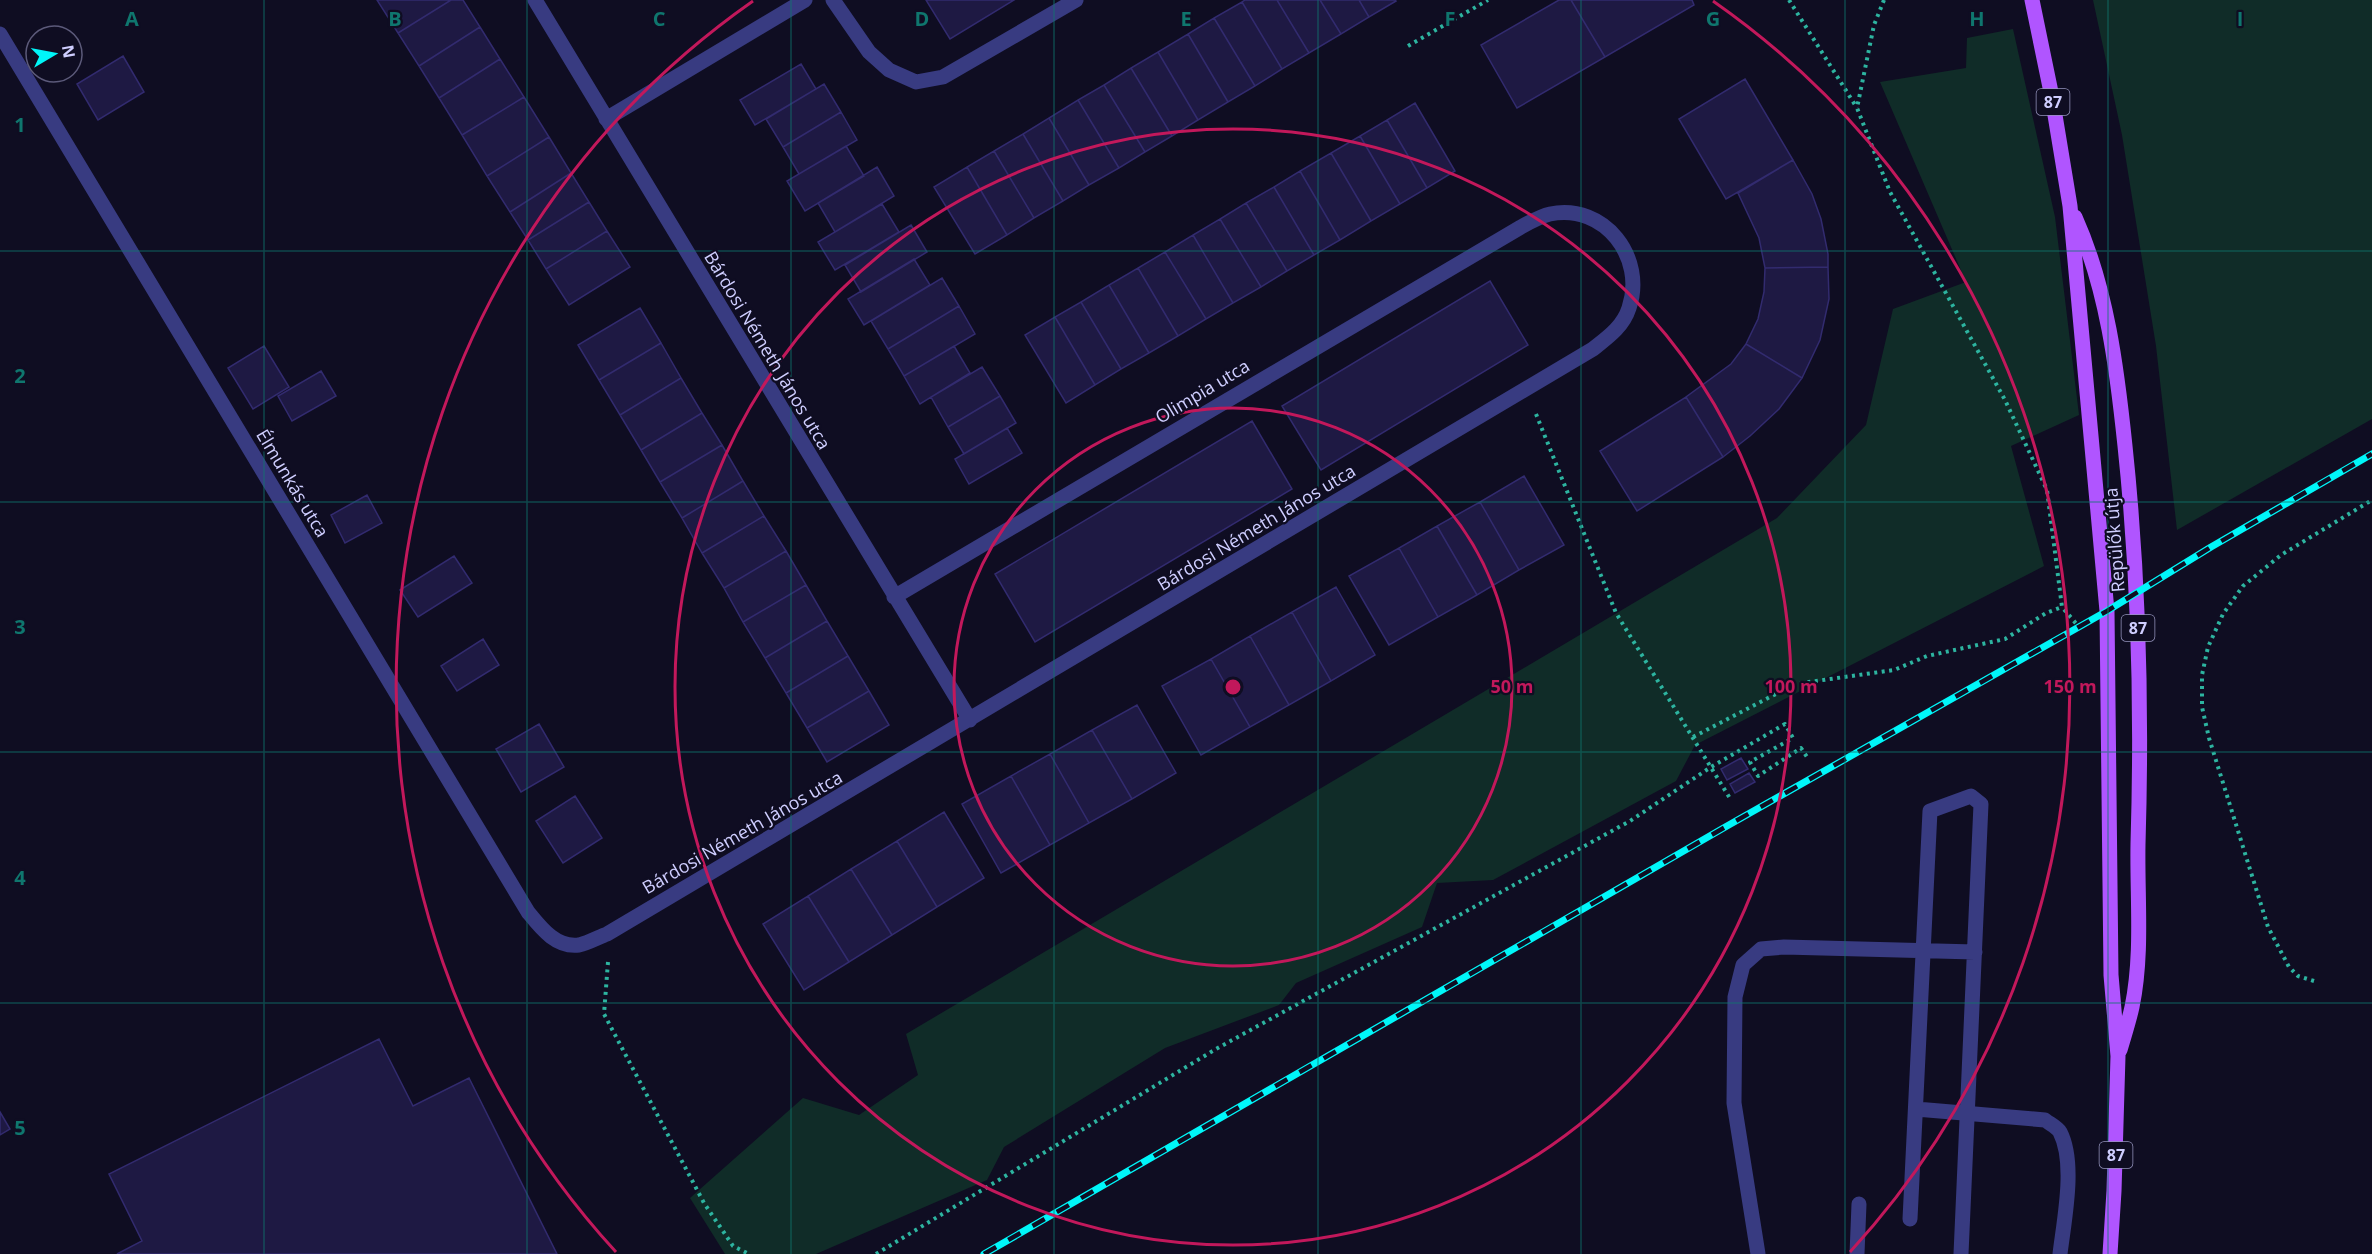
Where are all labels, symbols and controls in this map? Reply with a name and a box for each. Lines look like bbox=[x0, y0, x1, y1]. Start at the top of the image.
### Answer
text: A bbox=[125, 5, 139, 32]
text: B bbox=[388, 5, 402, 32]
text: C bbox=[653, 5, 666, 32]
text: D bbox=[915, 5, 929, 32]
text: E bbox=[1180, 5, 1192, 32]
text: F bbox=[1445, 5, 1455, 32]
text: G bbox=[1706, 5, 1720, 32]
text: H bbox=[1969, 5, 1985, 32]
text: I bbox=[2237, 5, 2243, 32]
north arrow bbox=[24, 24, 84, 84]
text: N bbox=[57, 43, 81, 60]
road number: 87 bbox=[2036, 89, 2070, 115]
text: 1 bbox=[14, 111, 26, 138]
street label: Bárdosi Németh János utca bbox=[699, 246, 837, 454]
street label: Olimpia utca bbox=[1150, 353, 1254, 429]
text: 2 bbox=[14, 362, 26, 389]
street label: Élmunkás utca bbox=[251, 424, 335, 542]
street label: Bárdosi Németh János utca bbox=[1152, 458, 1360, 596]
street label: Repülők útja bbox=[2098, 487, 2130, 593]
text: 3 bbox=[14, 613, 26, 640]
road number: 87 bbox=[2122, 615, 2154, 641]
text: 50 m bbox=[1491, 674, 1533, 698]
text: 100 m bbox=[1764, 674, 1818, 698]
text: 150 m bbox=[2043, 674, 2097, 698]
centre of rings bbox=[1223, 677, 1243, 697]
street label: Bárdosi Németh János utca bbox=[638, 765, 846, 899]
text: 4 bbox=[14, 864, 26, 891]
text: 5 bbox=[14, 1114, 26, 1141]
road number: 87 bbox=[2100, 1142, 2132, 1168]

